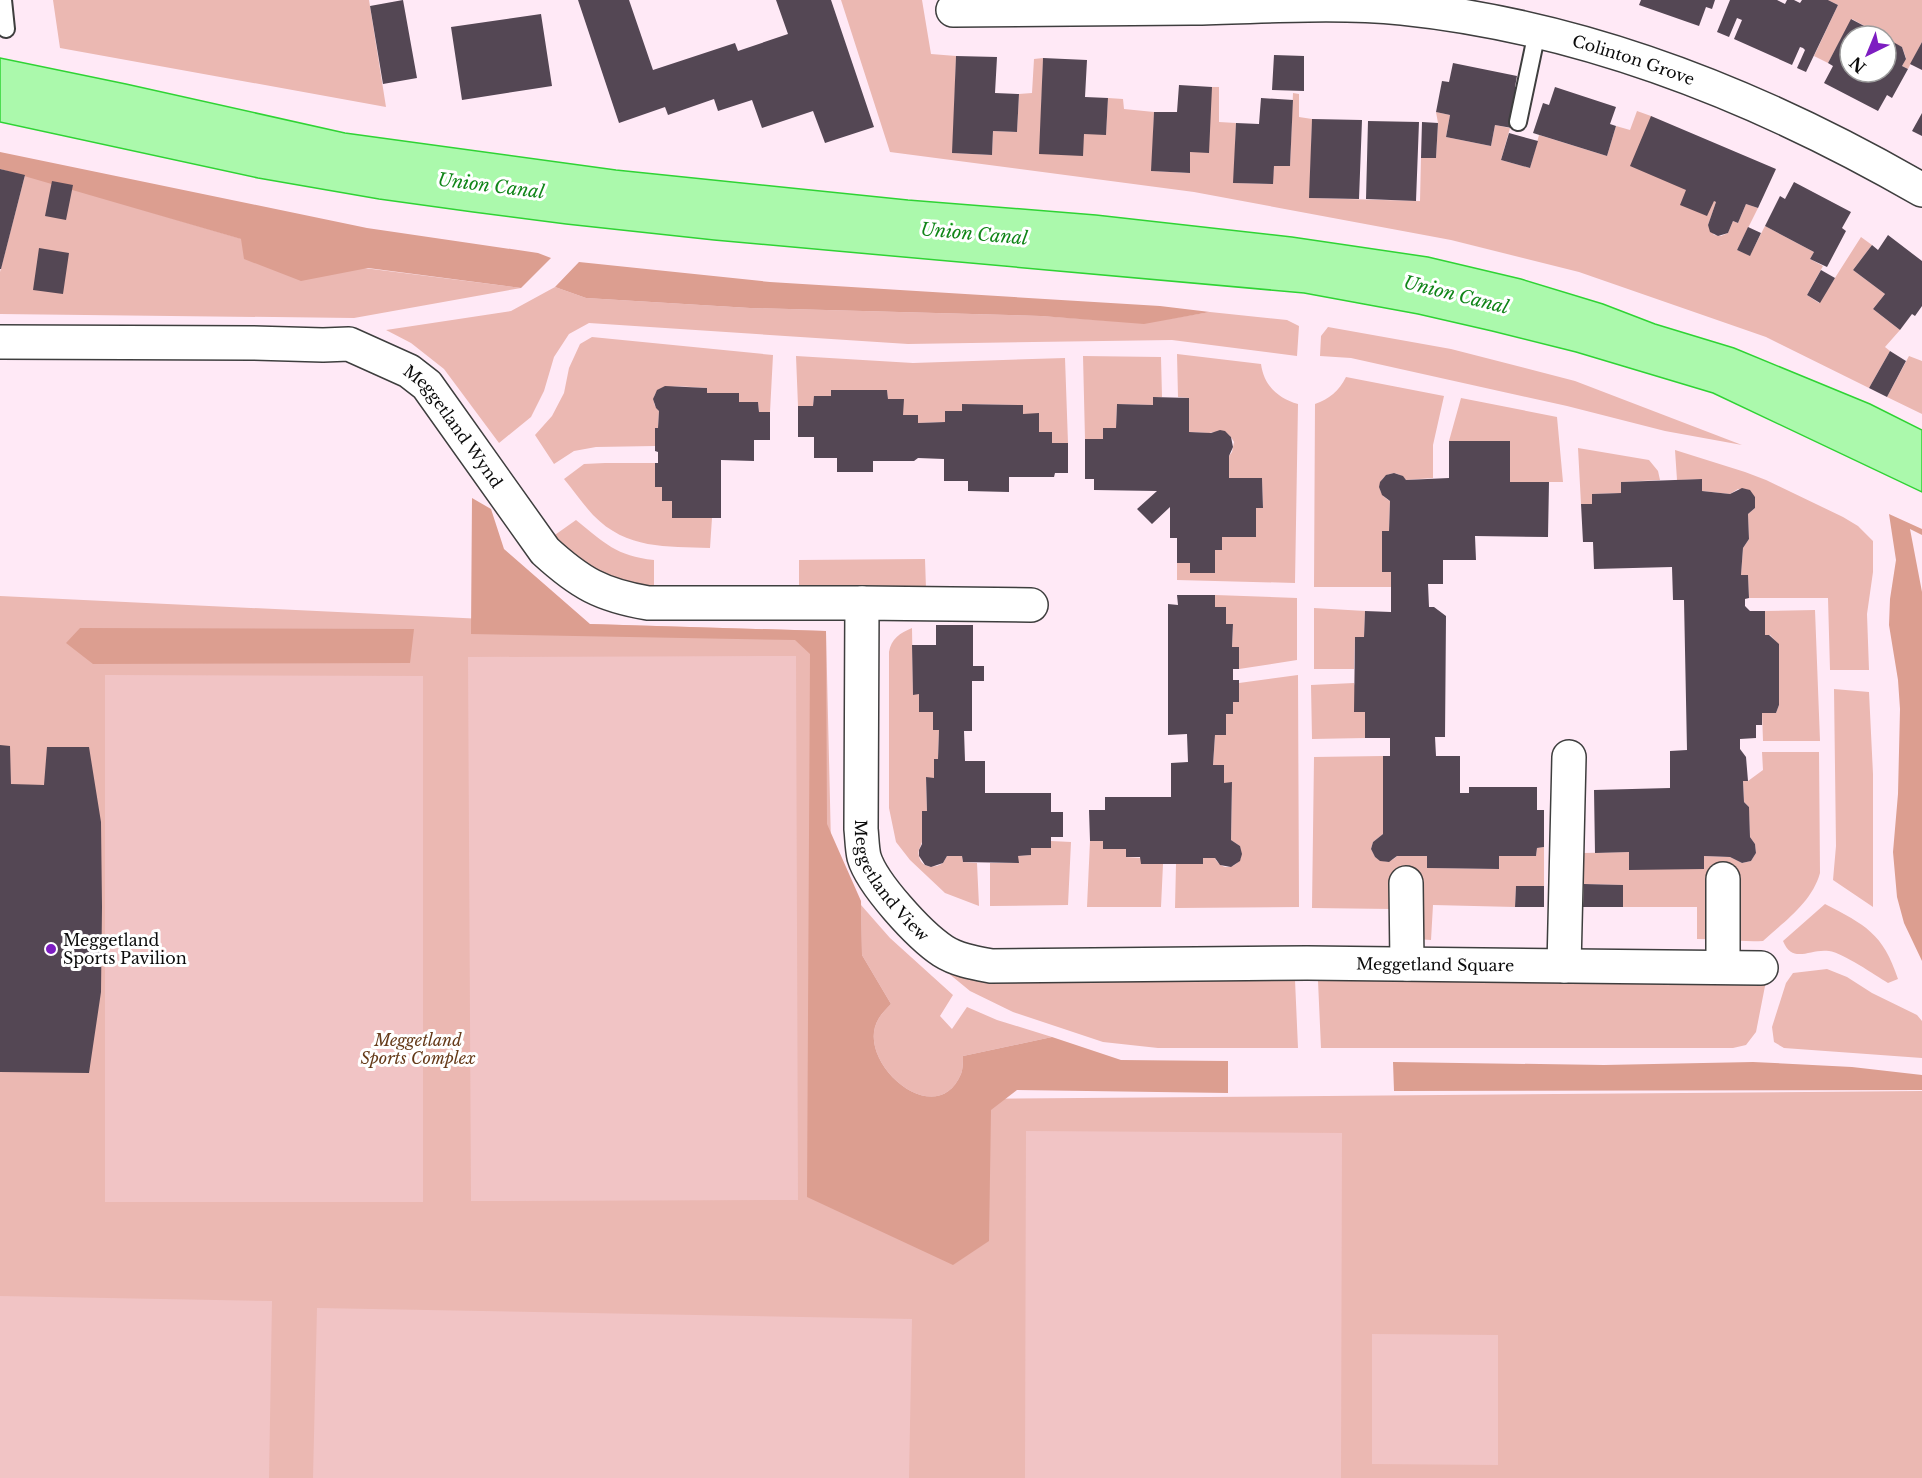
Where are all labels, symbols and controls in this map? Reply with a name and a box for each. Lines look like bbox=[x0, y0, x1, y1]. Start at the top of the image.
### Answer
north arrow bbox=[1838, 24, 1898, 84]
street label: Colinton Grove bbox=[1570, 31, 1697, 89]
text: N bbox=[1845, 53, 1870, 77]
water label: Union Canal bbox=[436, 169, 546, 204]
water label: Union Canal bbox=[920, 218, 1029, 250]
water label: Union Canal bbox=[1401, 271, 1511, 319]
street label: Meggetland Wynd bbox=[400, 361, 507, 492]
street label: Meggetland View bbox=[851, 819, 934, 946]
place label: Meggetland Sports Pavilion bbox=[63, 930, 187, 968]
marker: Meggetland Sports Pavilion bbox=[44, 942, 58, 956]
street label: Meggetland Square bbox=[1356, 954, 1514, 975]
park label: Meggetland Sports Complex bbox=[361, 1030, 476, 1068]

